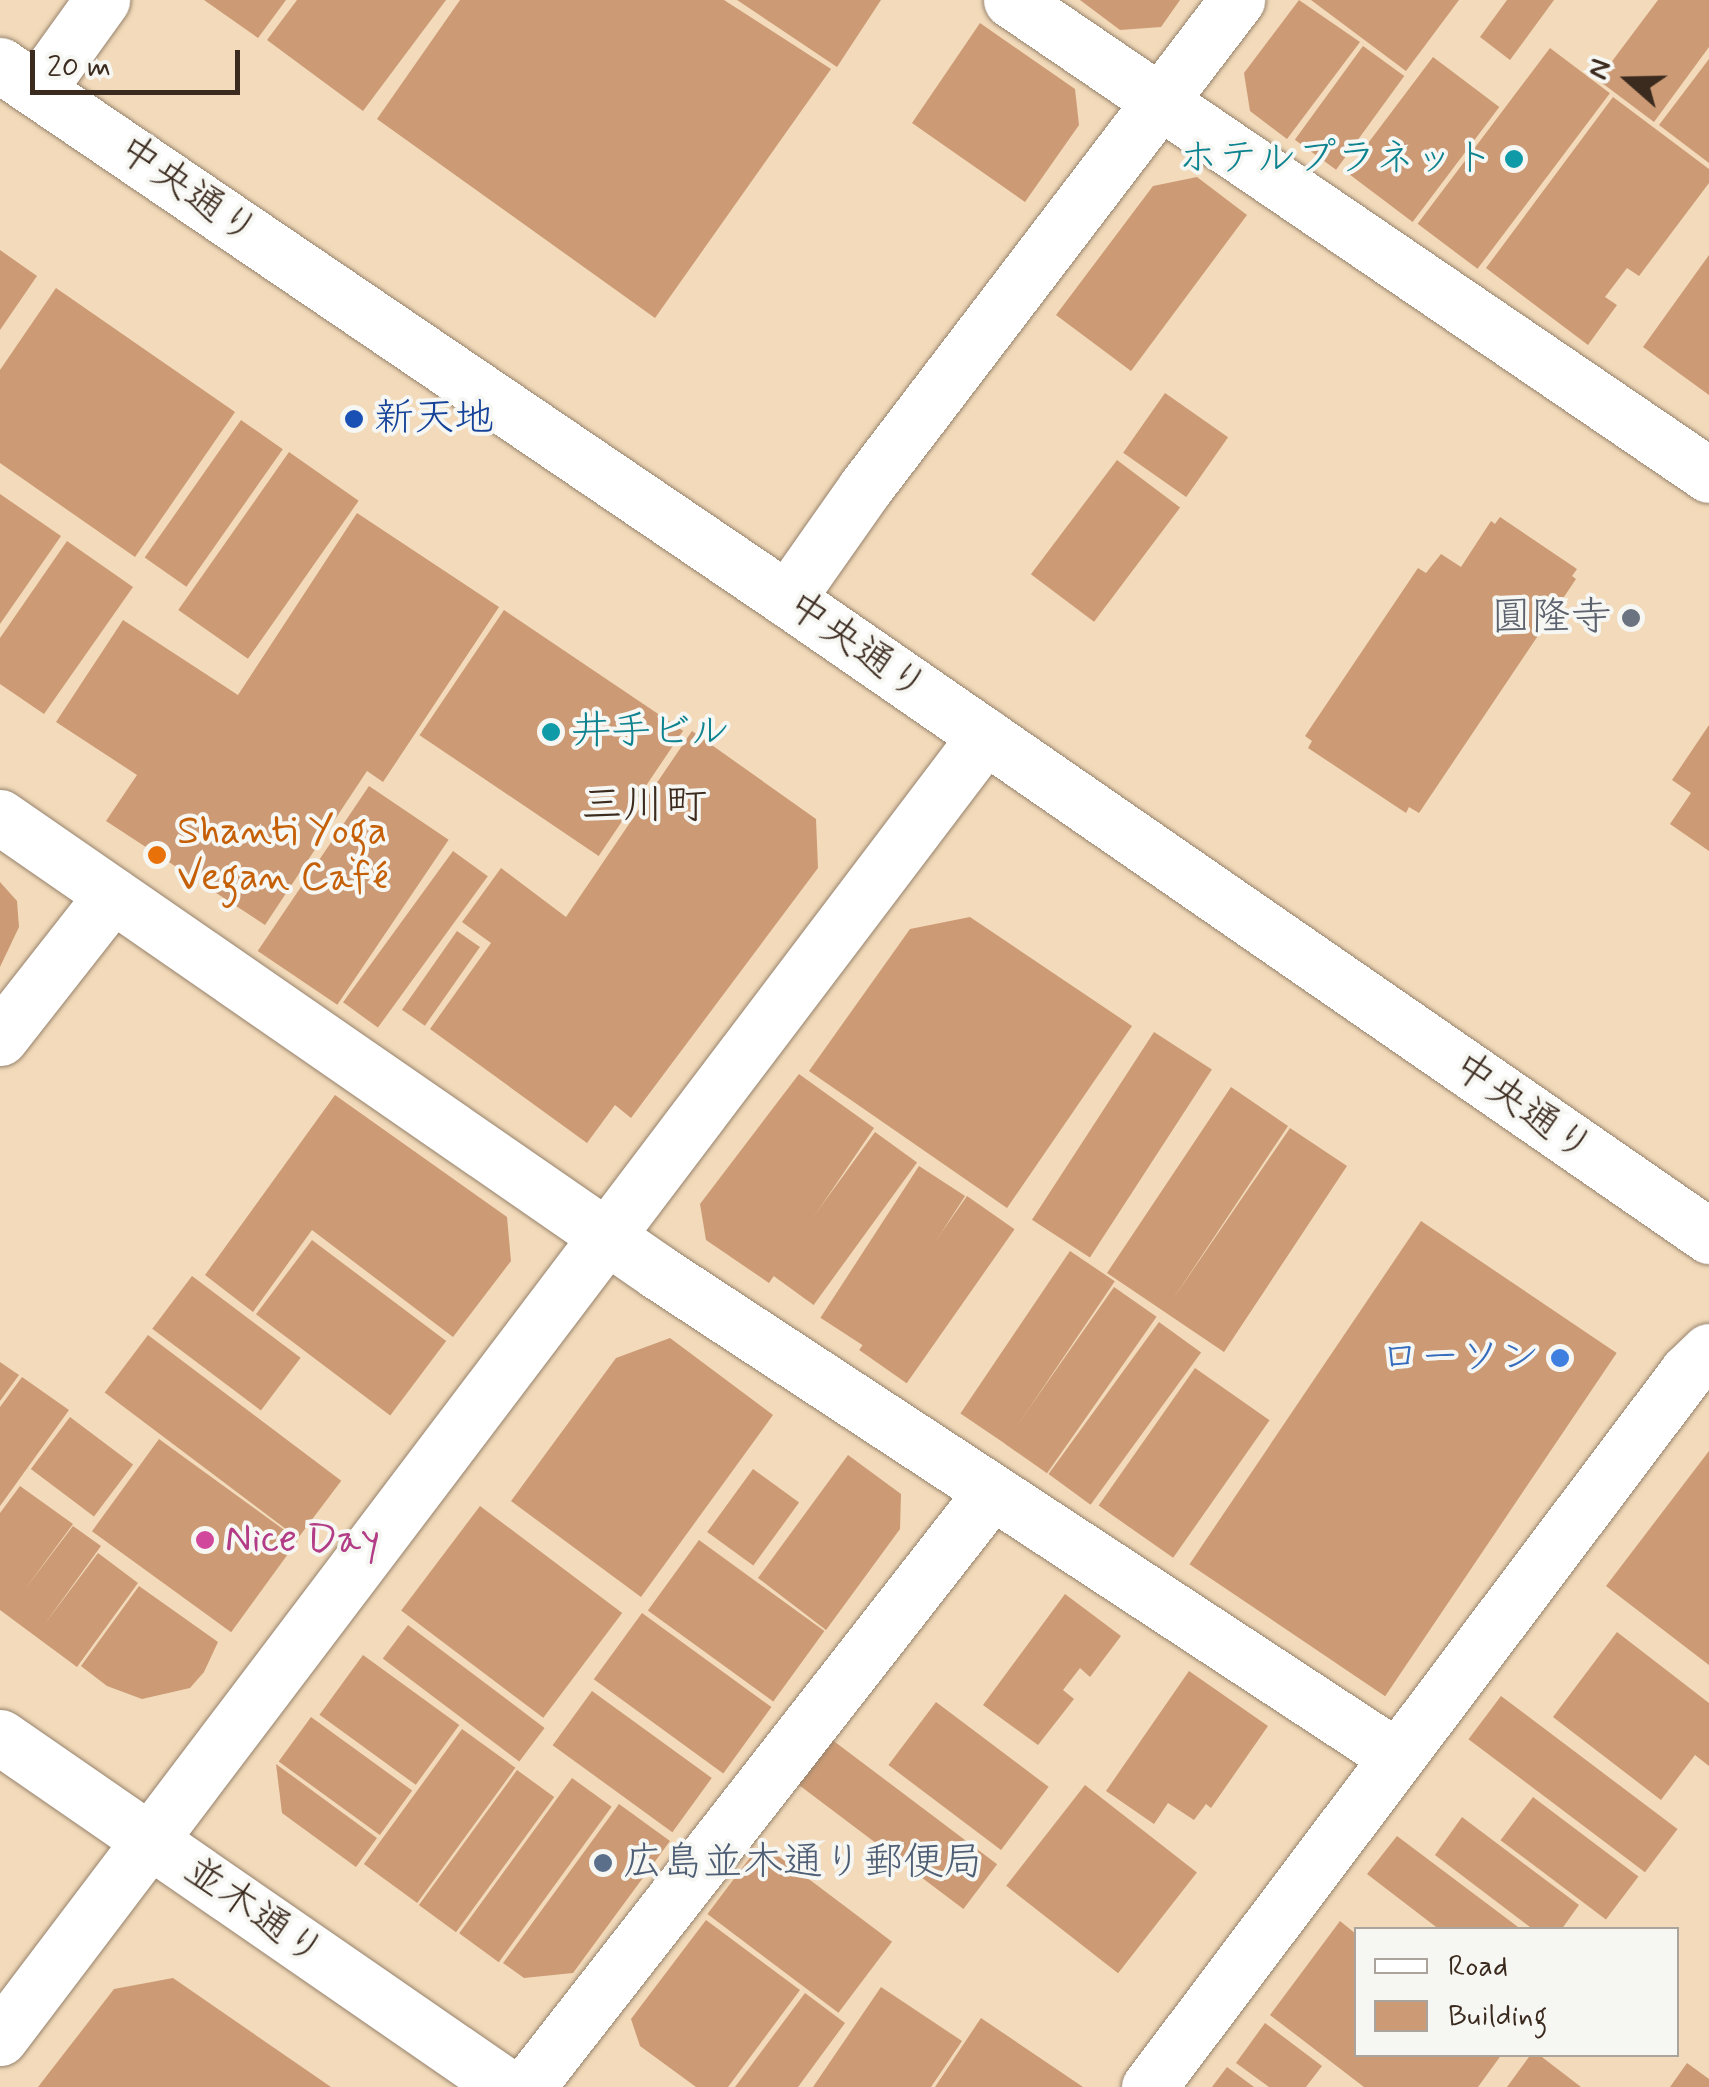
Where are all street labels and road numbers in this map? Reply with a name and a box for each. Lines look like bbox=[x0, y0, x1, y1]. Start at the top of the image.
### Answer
street label: 中央通り bbox=[109, 125, 267, 257]
street label: 中央通り bbox=[778, 581, 936, 713]
street label: 中央通り bbox=[1444, 1042, 1602, 1174]
street label: 並木通り bbox=[175, 1846, 333, 1978]

